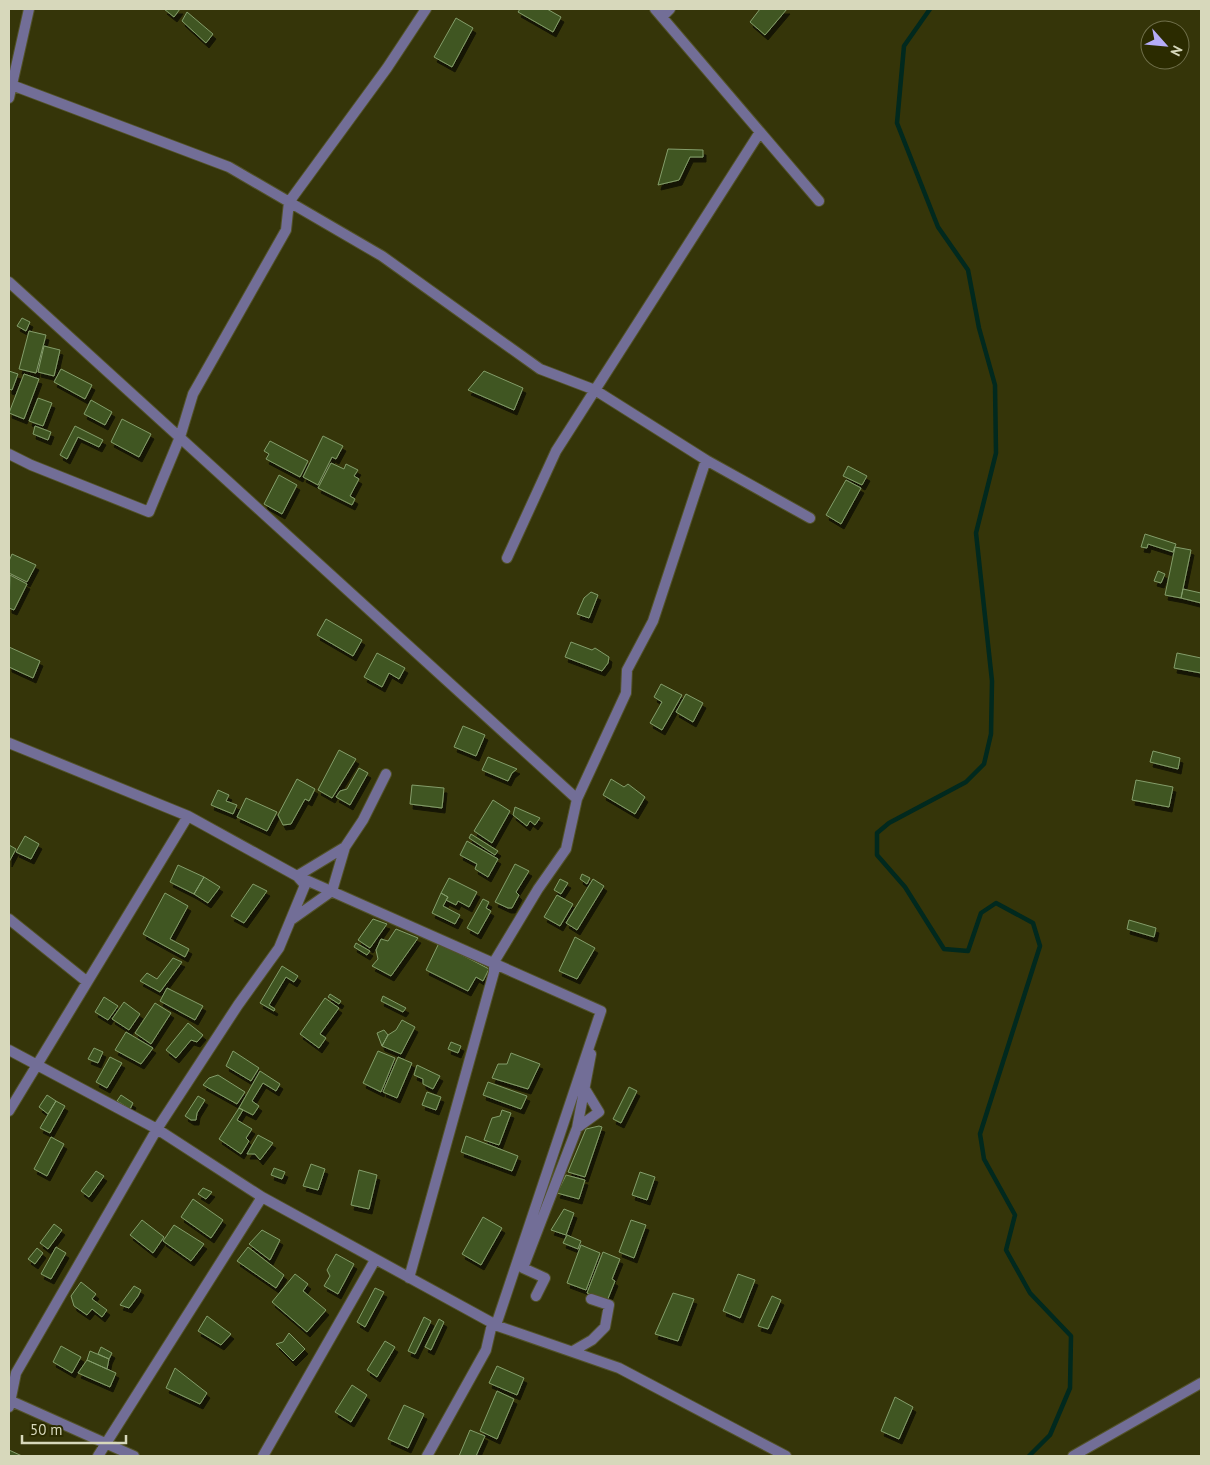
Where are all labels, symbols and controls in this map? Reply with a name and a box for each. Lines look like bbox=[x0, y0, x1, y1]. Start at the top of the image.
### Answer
north arrow bbox=[1140, 20, 1190, 70]
text: N bbox=[1166, 43, 1187, 59]
scale bar bbox=[22, 1412, 126, 1444]
text: 50 m bbox=[30, 1420, 63, 1439]

